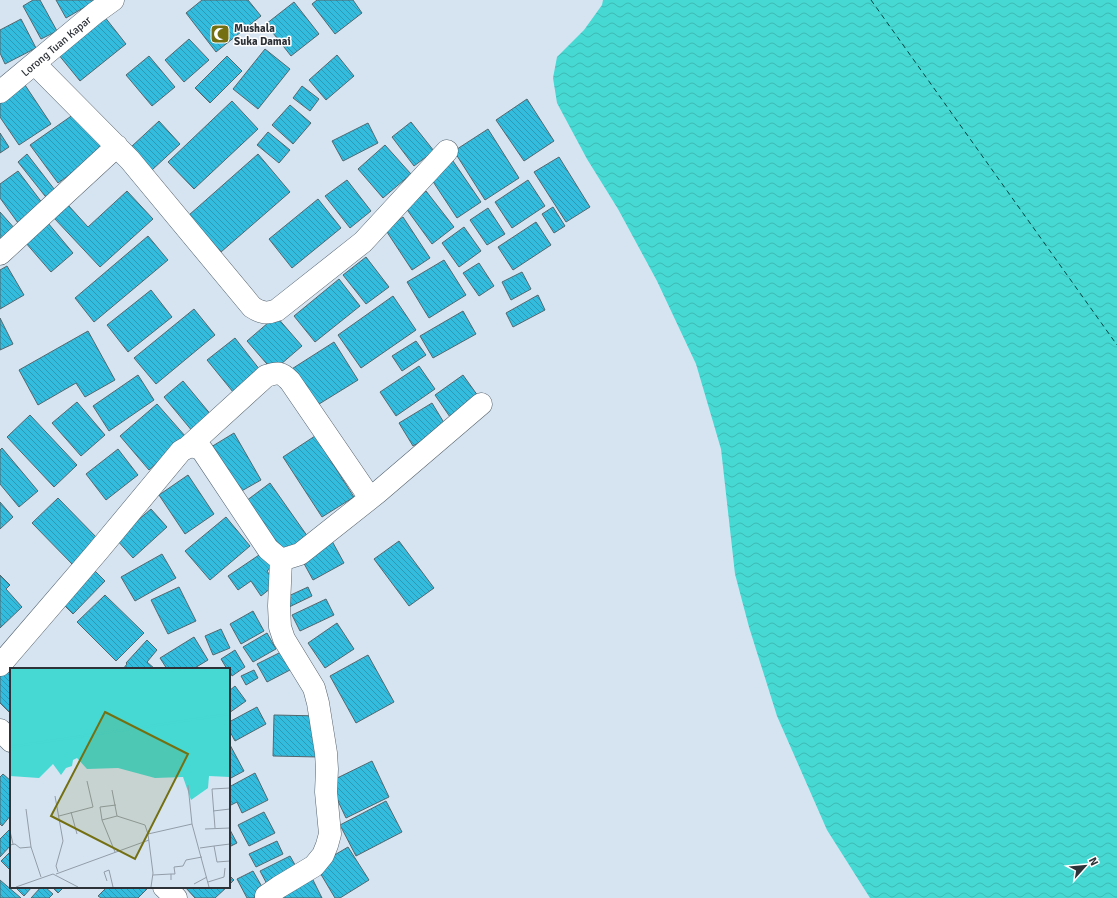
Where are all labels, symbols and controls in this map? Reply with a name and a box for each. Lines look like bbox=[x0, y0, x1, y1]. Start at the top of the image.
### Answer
street label: Lorong Tuan Kapar bbox=[19, 13, 94, 79]
place label: Mushala Suka Damai bbox=[234, 22, 291, 48]
mosque icon: Mushala Suka Damai bbox=[209, 23, 231, 45]
inset map bbox=[10, 668, 230, 888]
north arrow bbox=[1065, 846, 1105, 886]
text: N bbox=[1086, 855, 1101, 868]

